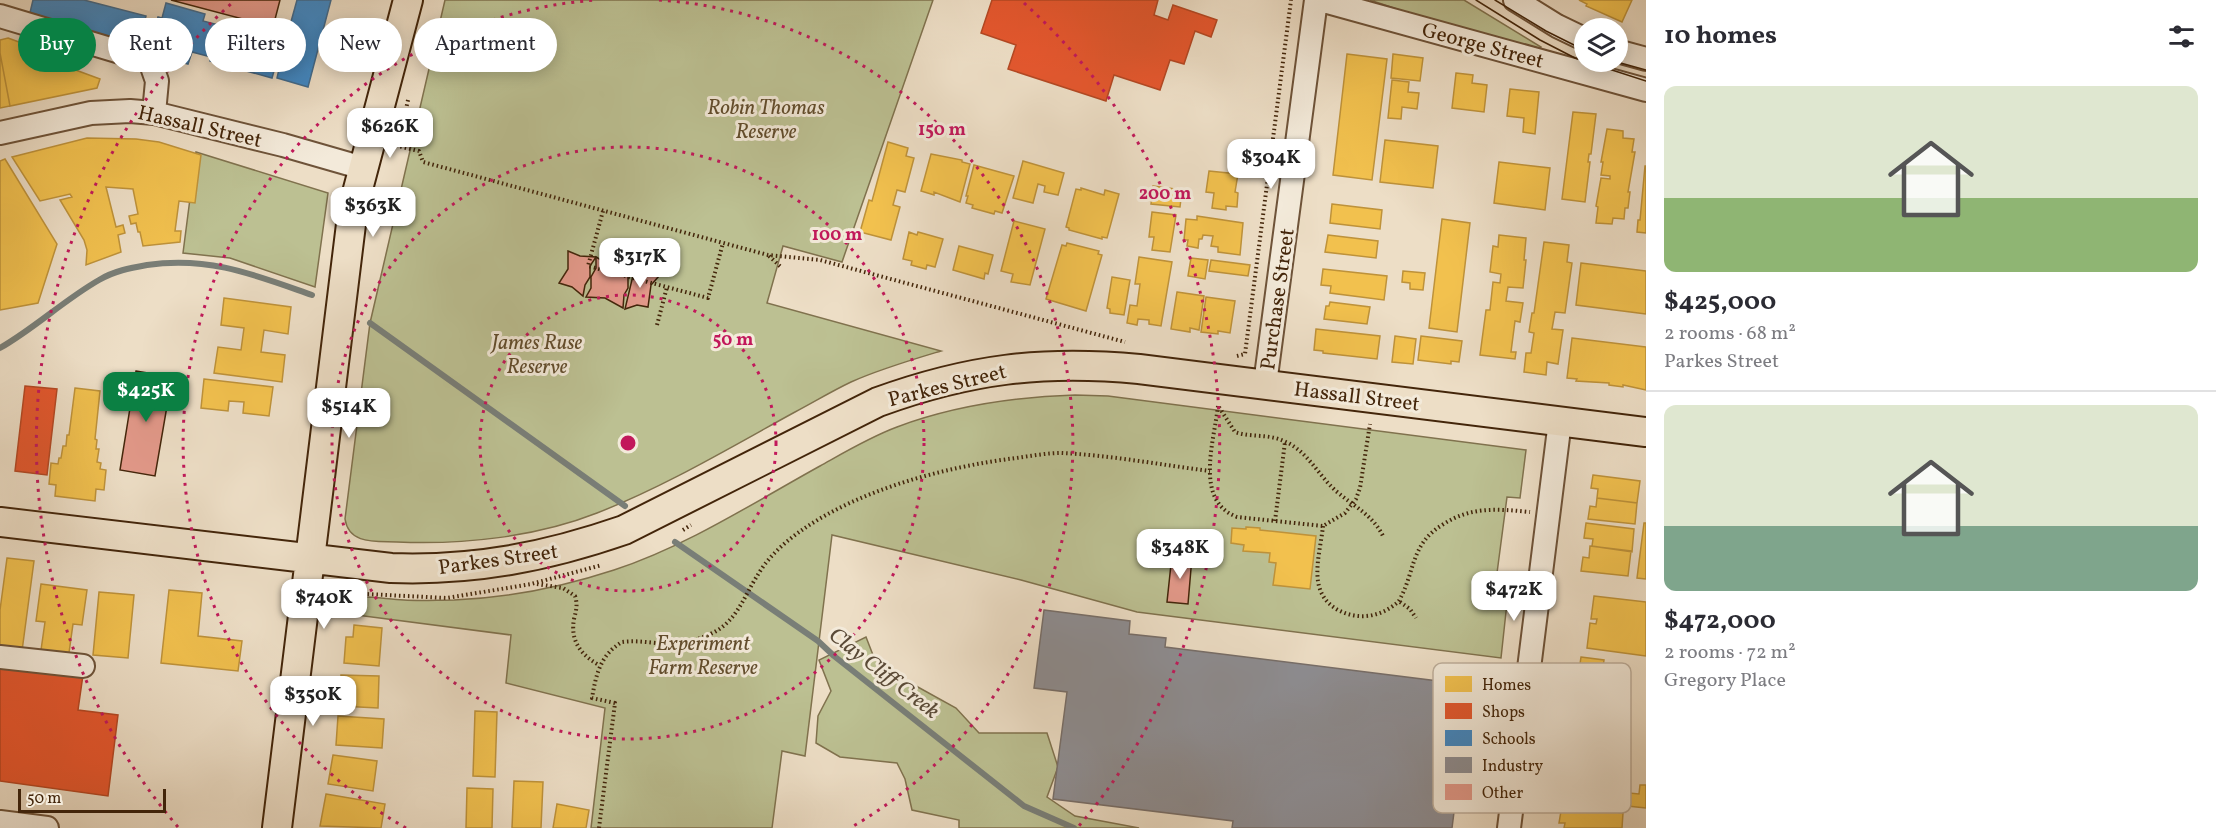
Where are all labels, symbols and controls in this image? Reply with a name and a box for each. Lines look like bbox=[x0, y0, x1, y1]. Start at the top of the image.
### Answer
street label: George Street bbox=[1418, 16, 1547, 77]
chip: Buy bbox=[18, 18, 96, 72]
chip: Rent bbox=[108, 18, 193, 72]
chip: Filters bbox=[205, 18, 306, 72]
chip: New bbox=[318, 18, 402, 72]
chip: Apartment bbox=[414, 18, 557, 72]
map controls bbox=[1574, 18, 1628, 72]
button: layers bbox=[1574, 18, 1628, 72]
text: 10 homes bbox=[1664, 18, 1777, 54]
icon: filters bbox=[2165, 20, 2198, 53]
park label: Robin Thomas Reserve bbox=[707, 94, 825, 147]
street label: Hassall Street bbox=[135, 99, 265, 156]
pin: $626K bbox=[348, 108, 432, 159]
text: $626K bbox=[361, 113, 419, 141]
text: 150 m bbox=[918, 118, 966, 143]
icon: home bbox=[1877, 125, 1985, 233]
pin: $304K bbox=[1229, 139, 1313, 190]
text: $304K bbox=[1241, 144, 1301, 172]
text: 200 m bbox=[1139, 182, 1191, 207]
pin: $363K bbox=[331, 187, 415, 238]
text: $363K bbox=[345, 192, 401, 220]
text: 100 m bbox=[812, 223, 862, 248]
street label: Purchase Street bbox=[1254, 226, 1303, 372]
pin: $317K bbox=[598, 238, 682, 289]
text: $317K bbox=[613, 243, 667, 271]
text: $425,000 bbox=[1664, 284, 1776, 320]
text: 2 rooms · 68 m² bbox=[1664, 320, 1796, 348]
text: 50 m bbox=[713, 328, 753, 353]
park label: James Ruse Reserve bbox=[490, 329, 583, 382]
text: Parkes Street bbox=[1664, 348, 1779, 376]
street label: Parkes Street bbox=[885, 358, 1009, 415]
pin: $425K bbox=[104, 372, 188, 423]
street label: Hassall Street bbox=[1292, 375, 1421, 420]
text: $425K bbox=[117, 377, 175, 405]
pin: $514K bbox=[307, 388, 391, 439]
text: $514K bbox=[321, 393, 377, 421]
centre of rings bbox=[618, 433, 638, 453]
icon: home bbox=[1877, 444, 1985, 552]
pin: $348K bbox=[1138, 529, 1222, 580]
text: $348K bbox=[1151, 534, 1209, 562]
street label: Parkes Street bbox=[436, 538, 560, 583]
pin: $472K bbox=[1472, 571, 1556, 622]
text: $472K bbox=[1485, 576, 1543, 604]
pin: $740K bbox=[282, 579, 366, 630]
text: $740K bbox=[295, 584, 353, 612]
text: $472,000 bbox=[1664, 603, 1776, 639]
water label: Clay Cliff Creek bbox=[821, 621, 946, 727]
park label: Experiment Farm Reserve bbox=[648, 630, 758, 683]
text: 2 rooms · 72 m² bbox=[1664, 639, 1796, 667]
legend bbox=[1433, 663, 1631, 813]
text: Gregory Place bbox=[1664, 667, 1786, 695]
text: Homes bbox=[1482, 675, 1531, 697]
pin: $350K bbox=[271, 676, 355, 727]
text: $350K bbox=[284, 681, 342, 709]
text: Shops bbox=[1482, 702, 1525, 724]
text: Schools bbox=[1482, 729, 1536, 751]
text: Industry bbox=[1482, 756, 1543, 778]
text: Other bbox=[1482, 783, 1523, 805]
scale bar bbox=[18, 786, 166, 814]
text: 50 m bbox=[27, 788, 61, 810]

